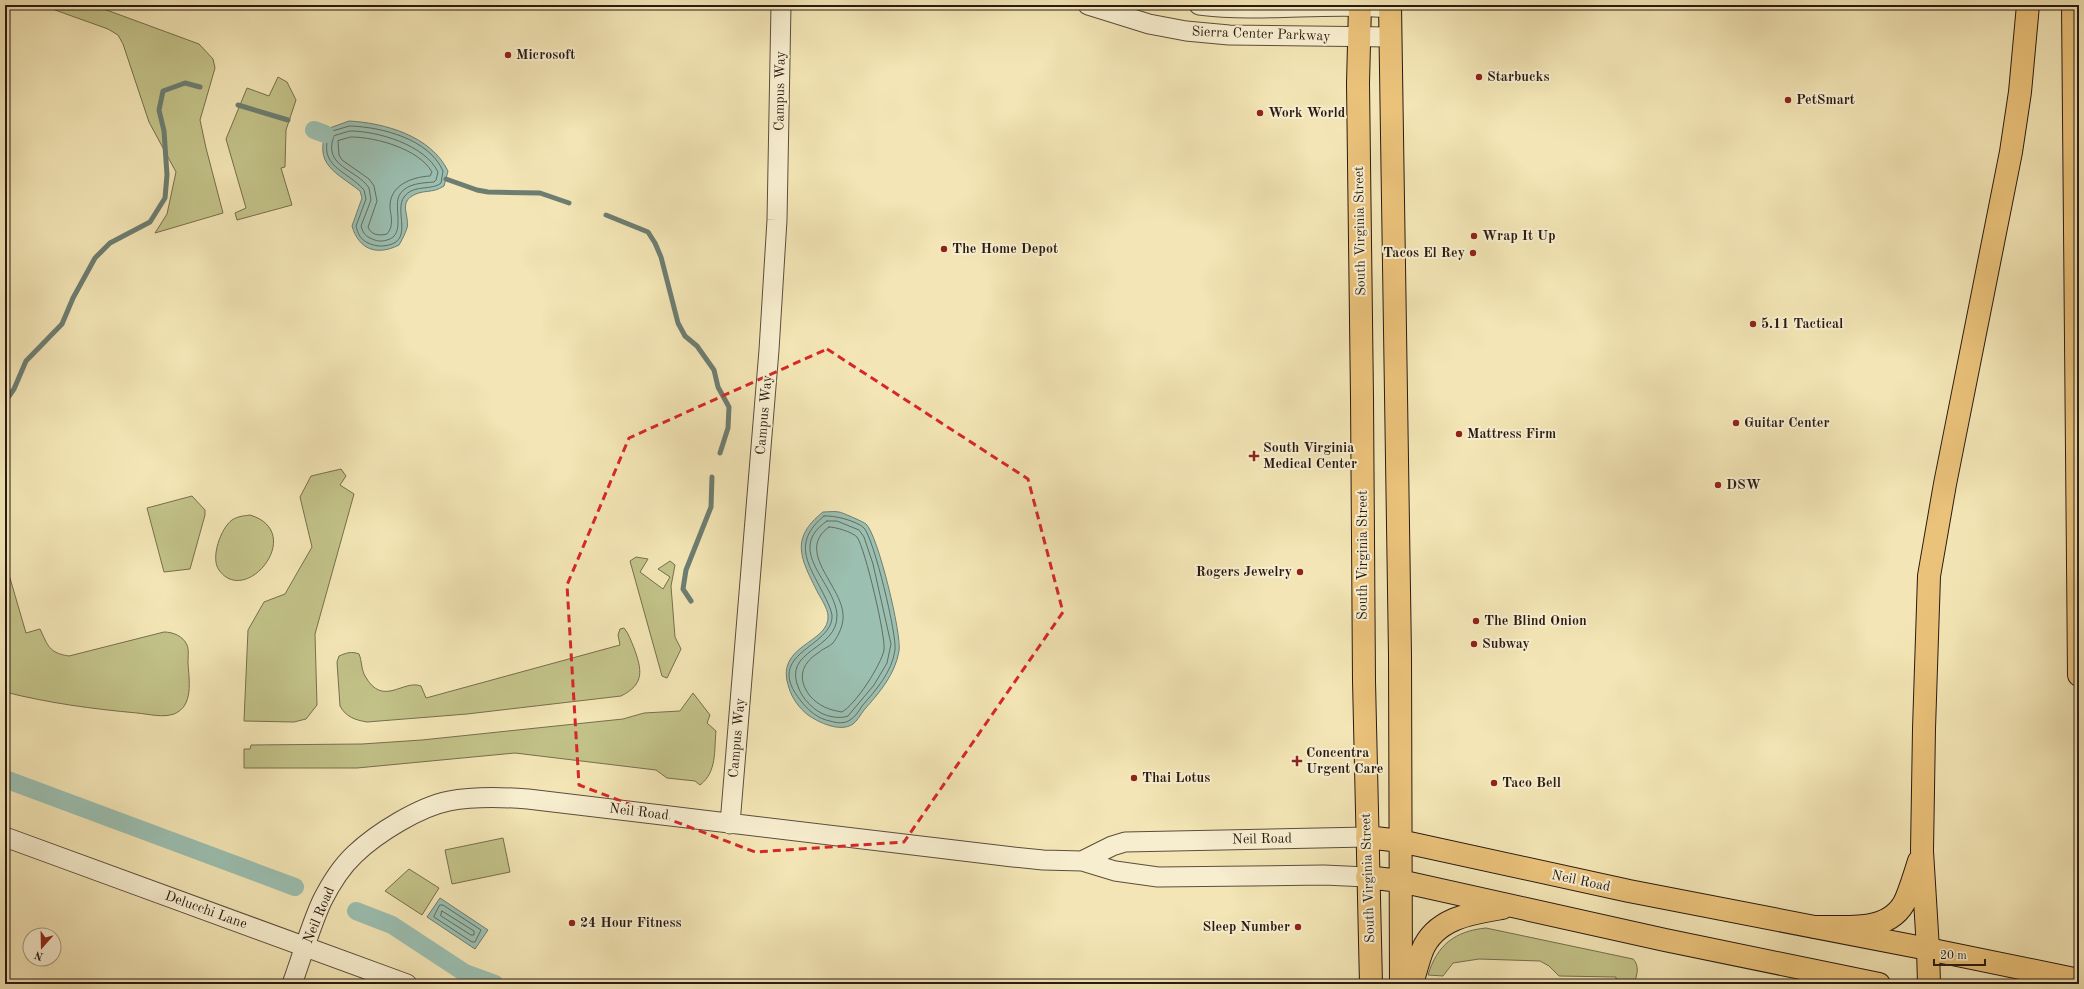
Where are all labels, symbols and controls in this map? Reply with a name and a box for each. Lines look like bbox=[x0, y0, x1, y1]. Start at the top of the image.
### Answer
street label: Sierra Center Parkway bbox=[1191, 25, 1331, 43]
place label: Microsoft bbox=[516, 48, 575, 62]
marker: Microsoft bbox=[503, 50, 513, 60]
street label: Campus Way bbox=[772, 50, 788, 131]
place label: Starbucks bbox=[1487, 70, 1549, 84]
marker: Starbucks bbox=[1474, 72, 1484, 82]
place label: PetSmart bbox=[1796, 93, 1855, 107]
marker: PetSmart bbox=[1783, 95, 1793, 105]
place label: Work World bbox=[1268, 106, 1346, 120]
marker: Work World bbox=[1255, 108, 1265, 118]
street label: South Virginia Street bbox=[1352, 166, 1368, 296]
place label: Wrap It Up bbox=[1482, 229, 1556, 243]
marker: Wrap It Up bbox=[1469, 231, 1479, 241]
place label: The Home Depot bbox=[952, 242, 1058, 256]
marker: The Home Depot bbox=[939, 244, 949, 254]
place label: Tacos El Rey bbox=[1383, 246, 1465, 260]
marker: Tacos El Rey bbox=[1468, 248, 1478, 258]
place label: 5.11 Tactical bbox=[1761, 317, 1843, 331]
marker: 5.11 Tactical bbox=[1748, 319, 1758, 329]
street label: Campus Way bbox=[754, 374, 775, 456]
place label: Guitar Center bbox=[1744, 416, 1830, 430]
marker: Guitar Center bbox=[1731, 418, 1741, 428]
place label: Mattress Firm bbox=[1467, 427, 1556, 441]
marker: Mattress Firm bbox=[1454, 429, 1464, 439]
place label: South Virginia Medical Center bbox=[1263, 441, 1357, 471]
marker: South Virginia Medical Center bbox=[1248, 450, 1260, 462]
place label: DSW bbox=[1726, 478, 1761, 492]
marker: DSW bbox=[1713, 480, 1723, 490]
street label: South Virginia Street bbox=[1356, 490, 1370, 620]
place label: Rogers Jewelry bbox=[1196, 565, 1292, 579]
marker: Rogers Jewelry bbox=[1295, 567, 1305, 577]
place label: The Blind Onion bbox=[1484, 614, 1587, 628]
marker: The Blind Onion bbox=[1471, 616, 1481, 626]
place label: Subway bbox=[1482, 637, 1530, 651]
marker: Subway bbox=[1469, 639, 1479, 649]
street label: Campus Way bbox=[727, 697, 748, 779]
place label: Concentra Urgent Care bbox=[1306, 746, 1383, 776]
marker: Concentra Urgent Care bbox=[1291, 755, 1303, 767]
place label: Thai Lotus bbox=[1142, 771, 1210, 785]
marker: Thai Lotus bbox=[1129, 773, 1139, 783]
place label: Taco Bell bbox=[1502, 776, 1561, 790]
marker: Taco Bell bbox=[1489, 778, 1499, 788]
street label: Neil Road bbox=[608, 801, 670, 823]
street label: South Virginia Street bbox=[1359, 813, 1377, 943]
street label: Neil Road bbox=[1232, 831, 1292, 847]
street label: Neil Road bbox=[1550, 868, 1612, 894]
street label: Neil Road bbox=[301, 885, 337, 945]
street label: Delucchi Lane bbox=[163, 889, 249, 931]
place label: 24 Hour Fitness bbox=[580, 916, 682, 930]
marker: 24 Hour Fitness bbox=[567, 918, 577, 928]
place label: Sleep Number bbox=[1203, 920, 1290, 934]
marker: Sleep Number bbox=[1293, 922, 1303, 932]
north arrow bbox=[22, 927, 62, 967]
scale bar bbox=[1934, 941, 1985, 967]
text: N bbox=[33, 948, 45, 962]
text: 20 m bbox=[1940, 950, 1967, 962]

